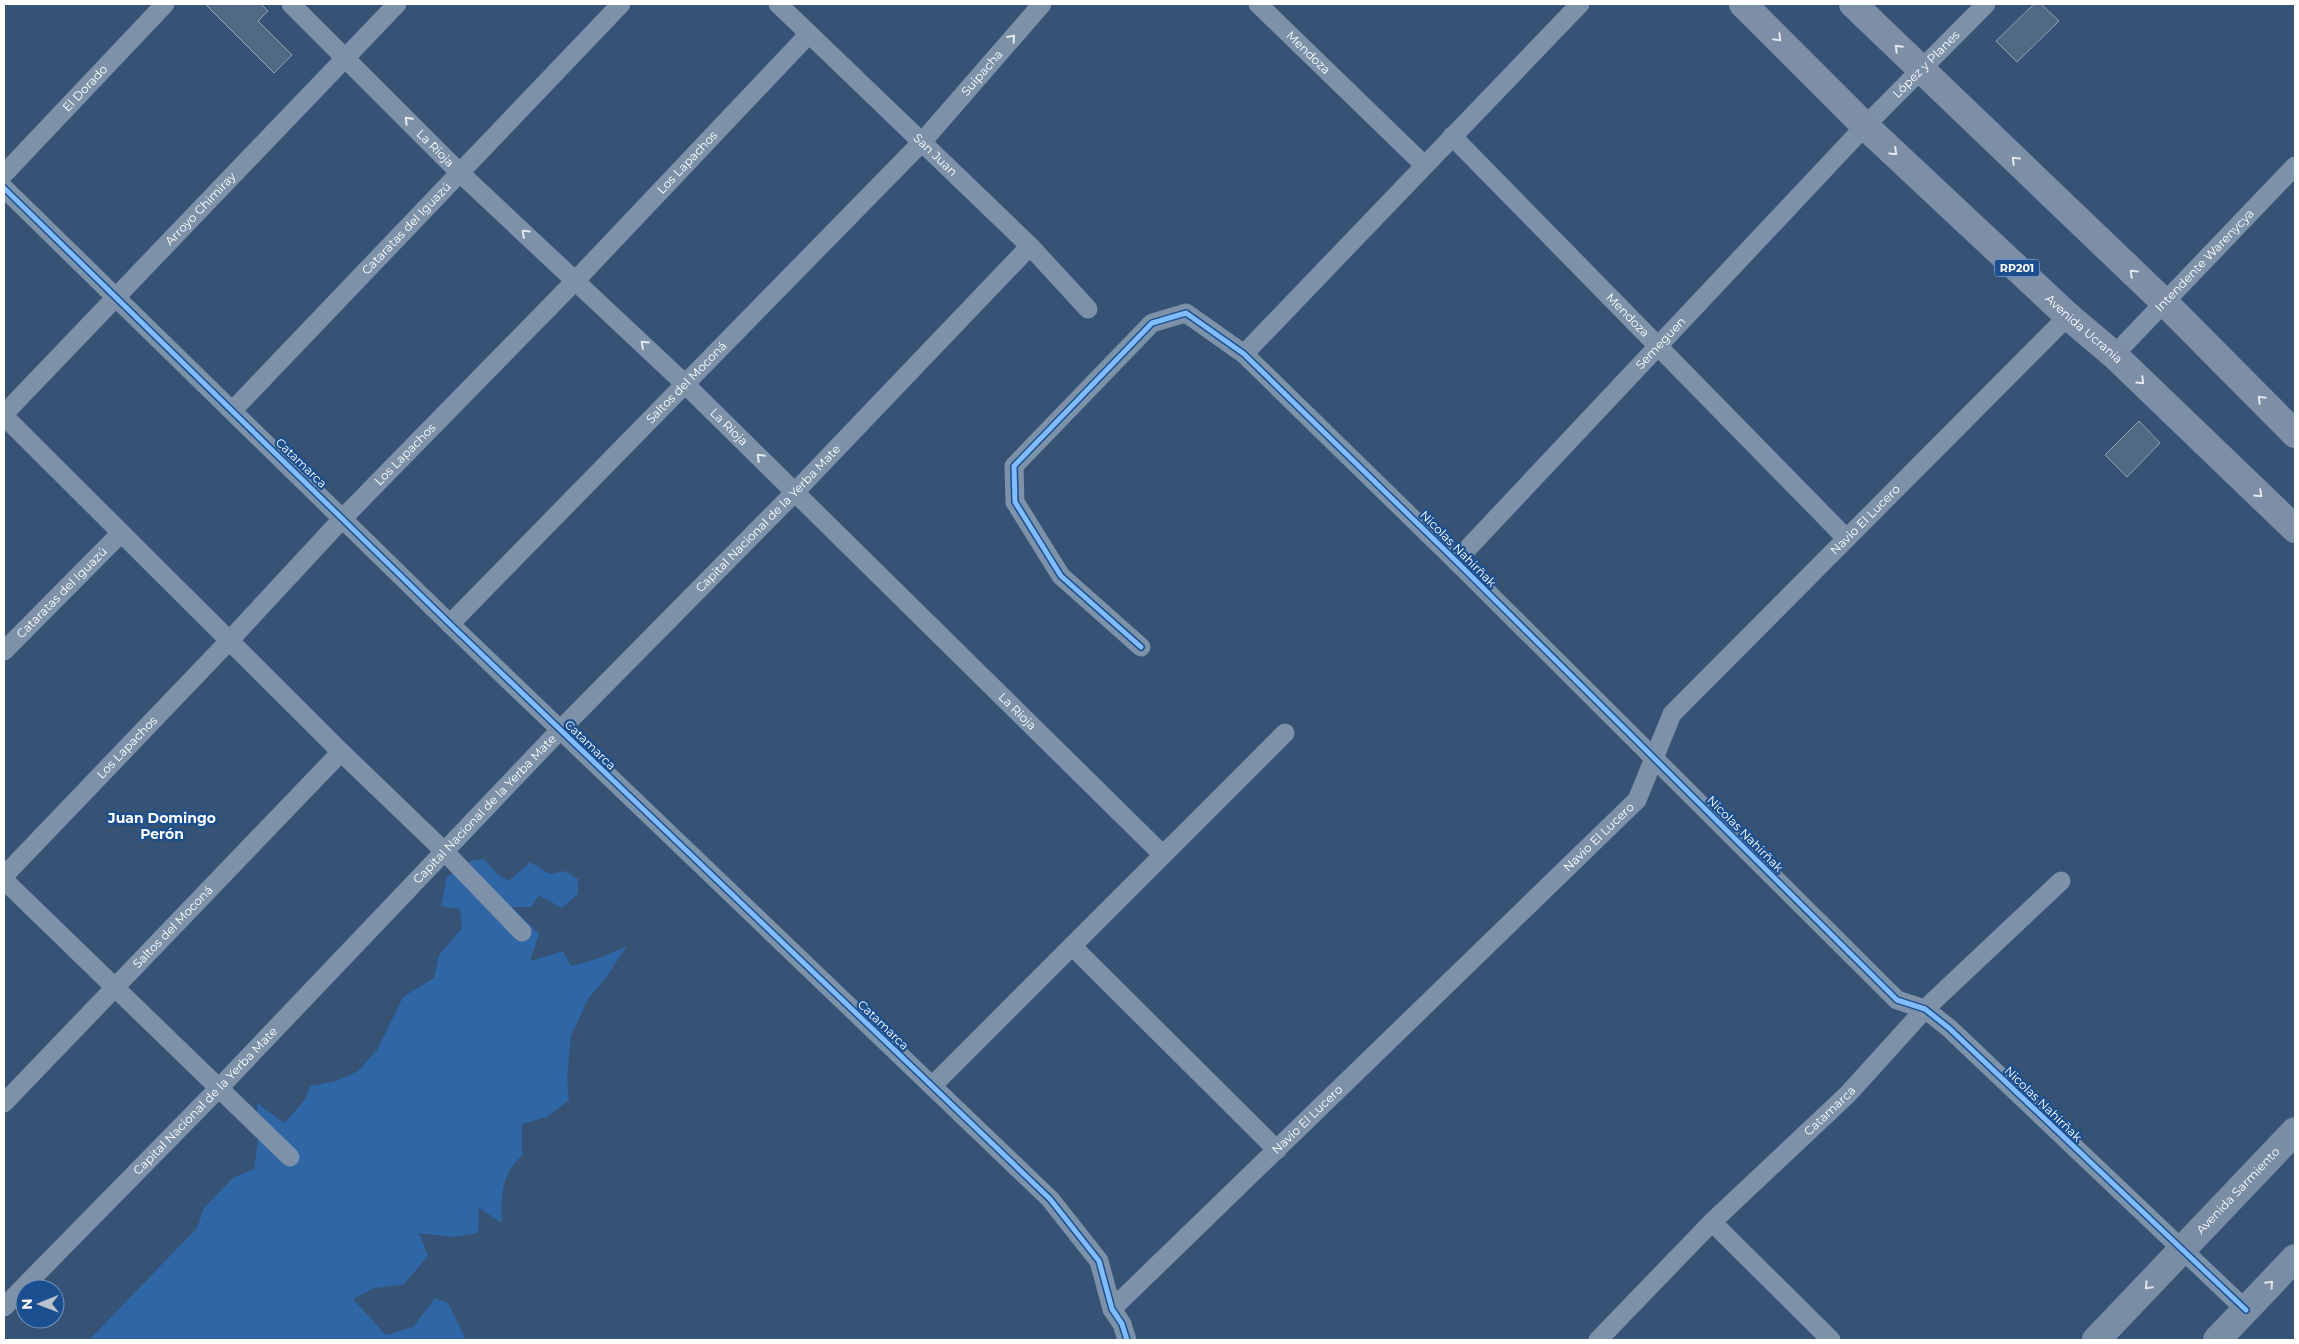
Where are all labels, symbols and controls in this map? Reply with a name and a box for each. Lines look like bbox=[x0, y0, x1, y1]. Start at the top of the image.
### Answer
street label: López y Planes bbox=[1889, 27, 1963, 101]
street label: Mendoza bbox=[1283, 28, 1334, 77]
one-way arrow bbox=[1772, 32, 1781, 41]
one-way arrow bbox=[1006, 35, 1015, 44]
one-way arrow bbox=[1895, 45, 1904, 54]
street label: Suipacha bbox=[958, 47, 1006, 99]
street label: El Dorado bbox=[59, 61, 110, 115]
one-way arrow bbox=[405, 117, 414, 126]
street label: La Rioja bbox=[414, 126, 458, 170]
street label: Los Lapachos bbox=[654, 127, 720, 197]
street label: San Juan bbox=[911, 130, 961, 179]
one-way arrow bbox=[1888, 146, 1897, 155]
one-way arrow bbox=[2012, 157, 2021, 166]
street label: Arroyo Chimiray bbox=[162, 168, 239, 248]
street label: Cataratas del Iguazú bbox=[358, 179, 454, 278]
street label: Intendente Warenycya bbox=[2152, 206, 2257, 314]
one-way arrow bbox=[522, 230, 531, 239]
road number: RP201 bbox=[1994, 260, 2040, 276]
one-way arrow bbox=[2130, 270, 2139, 279]
street label: Mendoza bbox=[1603, 290, 1653, 340]
street label: Avenida Ucrania bbox=[2042, 291, 2126, 366]
street label: Semeguen bbox=[1632, 314, 1689, 372]
street label: Saltos del Moconá bbox=[643, 338, 730, 426]
one-way arrow bbox=[640, 341, 649, 350]
one-way arrow bbox=[2136, 375, 2145, 384]
one-way arrow bbox=[2258, 396, 2267, 405]
street label: La Rioja bbox=[707, 405, 751, 449]
street label: Los Lapachos bbox=[371, 420, 439, 488]
street label: Catamarca bbox=[273, 434, 330, 491]
street label: Capital Nacional de la Yerba Mate bbox=[692, 441, 843, 595]
one-way arrow bbox=[757, 454, 766, 463]
street label: Navio El Lucero bbox=[1827, 481, 1903, 558]
one-way arrow bbox=[2253, 488, 2262, 497]
street label: Nicolas Nahirñak bbox=[1417, 507, 1500, 590]
street label: Cataratas del Iguazú bbox=[13, 544, 110, 641]
street label: La Rioja bbox=[996, 689, 1040, 733]
street label: Los Lapachos bbox=[93, 713, 160, 782]
street label: Catamarca bbox=[562, 716, 619, 773]
street label: Capital Nacional de la Yerba Mate bbox=[410, 731, 559, 887]
street label: Nicolas Nahirñak bbox=[1704, 792, 1787, 875]
street label: Navio El Lucero bbox=[1560, 799, 1637, 874]
district label: Juan Domingo Perón bbox=[107, 809, 216, 843]
street label: Saltos del Moconá bbox=[129, 882, 216, 971]
street label: Catamarca bbox=[855, 996, 912, 1053]
street label: Capital Nacional de la Yerba Mate bbox=[130, 1024, 280, 1178]
street label: Nicolas Nahirñak bbox=[2002, 1063, 2086, 1145]
street label: Navio El Lucero bbox=[1268, 1082, 1345, 1157]
street label: Catamarca bbox=[1801, 1083, 1859, 1139]
street label: Avenida Sarmiento bbox=[2193, 1144, 2283, 1237]
north arrow bbox=[15, 1279, 65, 1329]
one-way arrow bbox=[2145, 1281, 2154, 1290]
one-way arrow bbox=[2264, 1281, 2273, 1290]
text: N bbox=[18, 1298, 36, 1310]

